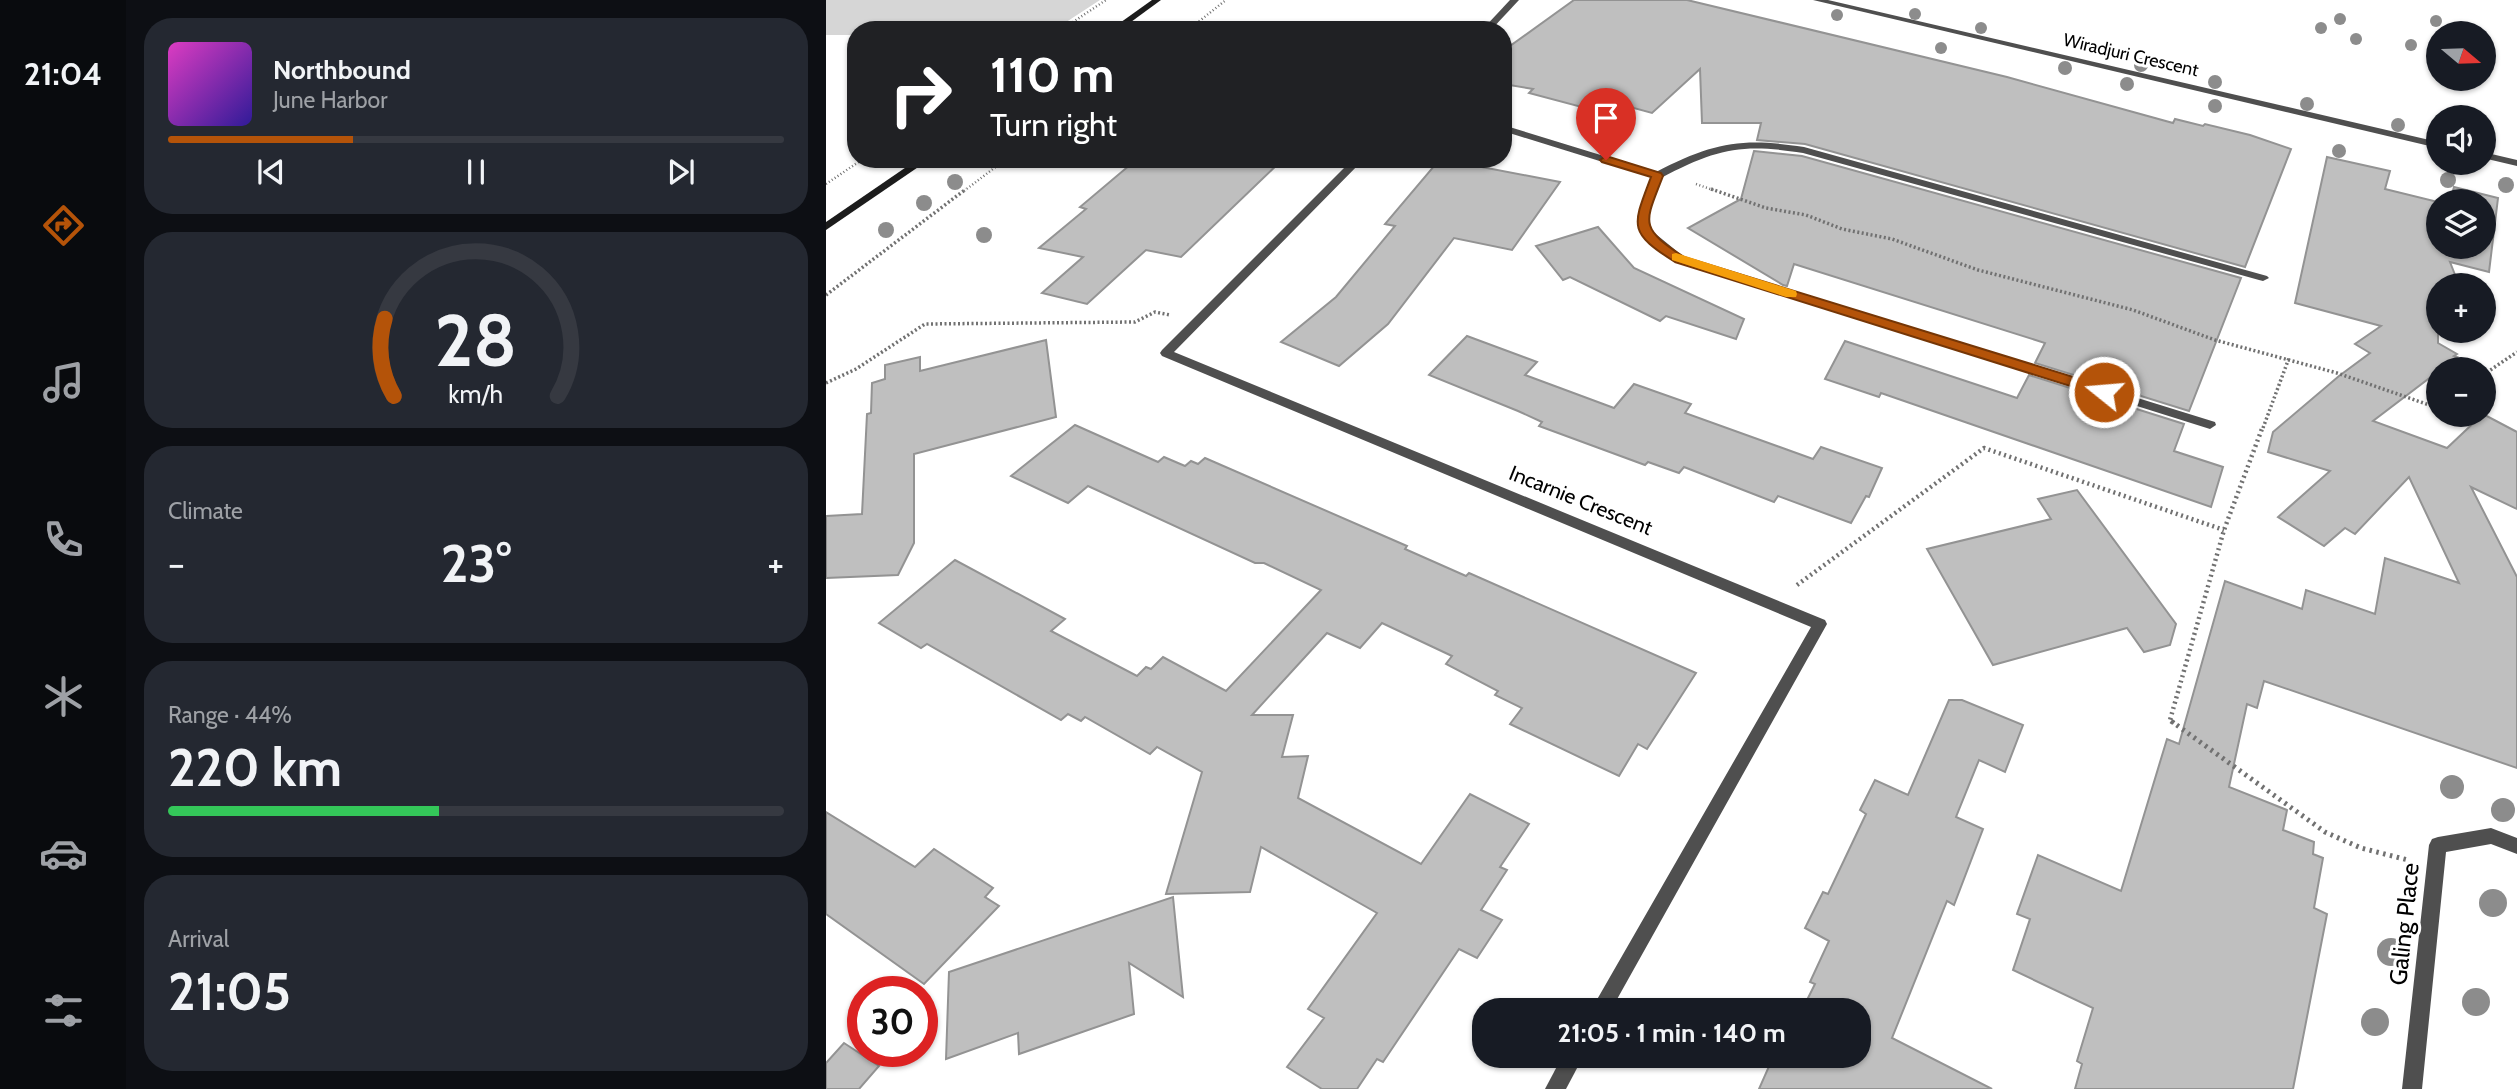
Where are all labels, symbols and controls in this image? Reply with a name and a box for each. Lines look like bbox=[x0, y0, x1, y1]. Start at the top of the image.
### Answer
north arrow bbox=[2426, 21, 2496, 91]
map controls bbox=[2426, 21, 2496, 427]
street label: Wiradjuri Crescent bbox=[2061, 29, 2201, 81]
text: 110 m bbox=[990, 45, 1114, 104]
icon: right bbox=[875, 49, 966, 140]
text: 21:04 bbox=[24, 54, 102, 93]
text: Northbound bbox=[273, 54, 411, 86]
text: June Harbor bbox=[273, 86, 387, 114]
pin bbox=[1576, 88, 1636, 160]
icon: arrive bbox=[1587, 99, 1625, 137]
text: Turn right bbox=[990, 105, 1117, 144]
button: sound bbox=[2426, 105, 2496, 175]
icon: previous bbox=[252, 153, 290, 191]
icon: pause bbox=[457, 153, 495, 191]
icon: next bbox=[662, 153, 700, 191]
button: layers bbox=[2426, 189, 2496, 259]
icon: directions bbox=[39, 201, 88, 250]
button: + bbox=[2426, 273, 2496, 343]
text: 28 bbox=[435, 297, 517, 385]
position arrow bbox=[2067, 355, 2141, 429]
button: − bbox=[2426, 357, 2496, 427]
icon: music bbox=[39, 358, 88, 407]
text: km/h bbox=[449, 379, 503, 409]
street label: Incarnie Crescent bbox=[1506, 460, 1656, 540]
text: Climate bbox=[168, 497, 243, 525]
icon: phone bbox=[39, 515, 88, 564]
text: 23° bbox=[441, 532, 511, 595]
text: − bbox=[168, 540, 185, 587]
text: + bbox=[767, 540, 784, 587]
icon: climate bbox=[39, 672, 88, 721]
text: Range · 44% bbox=[168, 701, 292, 729]
text: 220 km bbox=[168, 736, 342, 799]
icon: car bbox=[39, 829, 88, 878]
street label: Galing Place bbox=[2383, 861, 2425, 987]
text: Arrival bbox=[168, 925, 229, 953]
text: 21:05 bbox=[168, 960, 291, 1023]
speed limit sign: 30 bbox=[847, 976, 938, 1067]
icon: filters bbox=[39, 986, 88, 1035]
text: 21:05 · 1 min · 140 m bbox=[1557, 1017, 1786, 1049]

